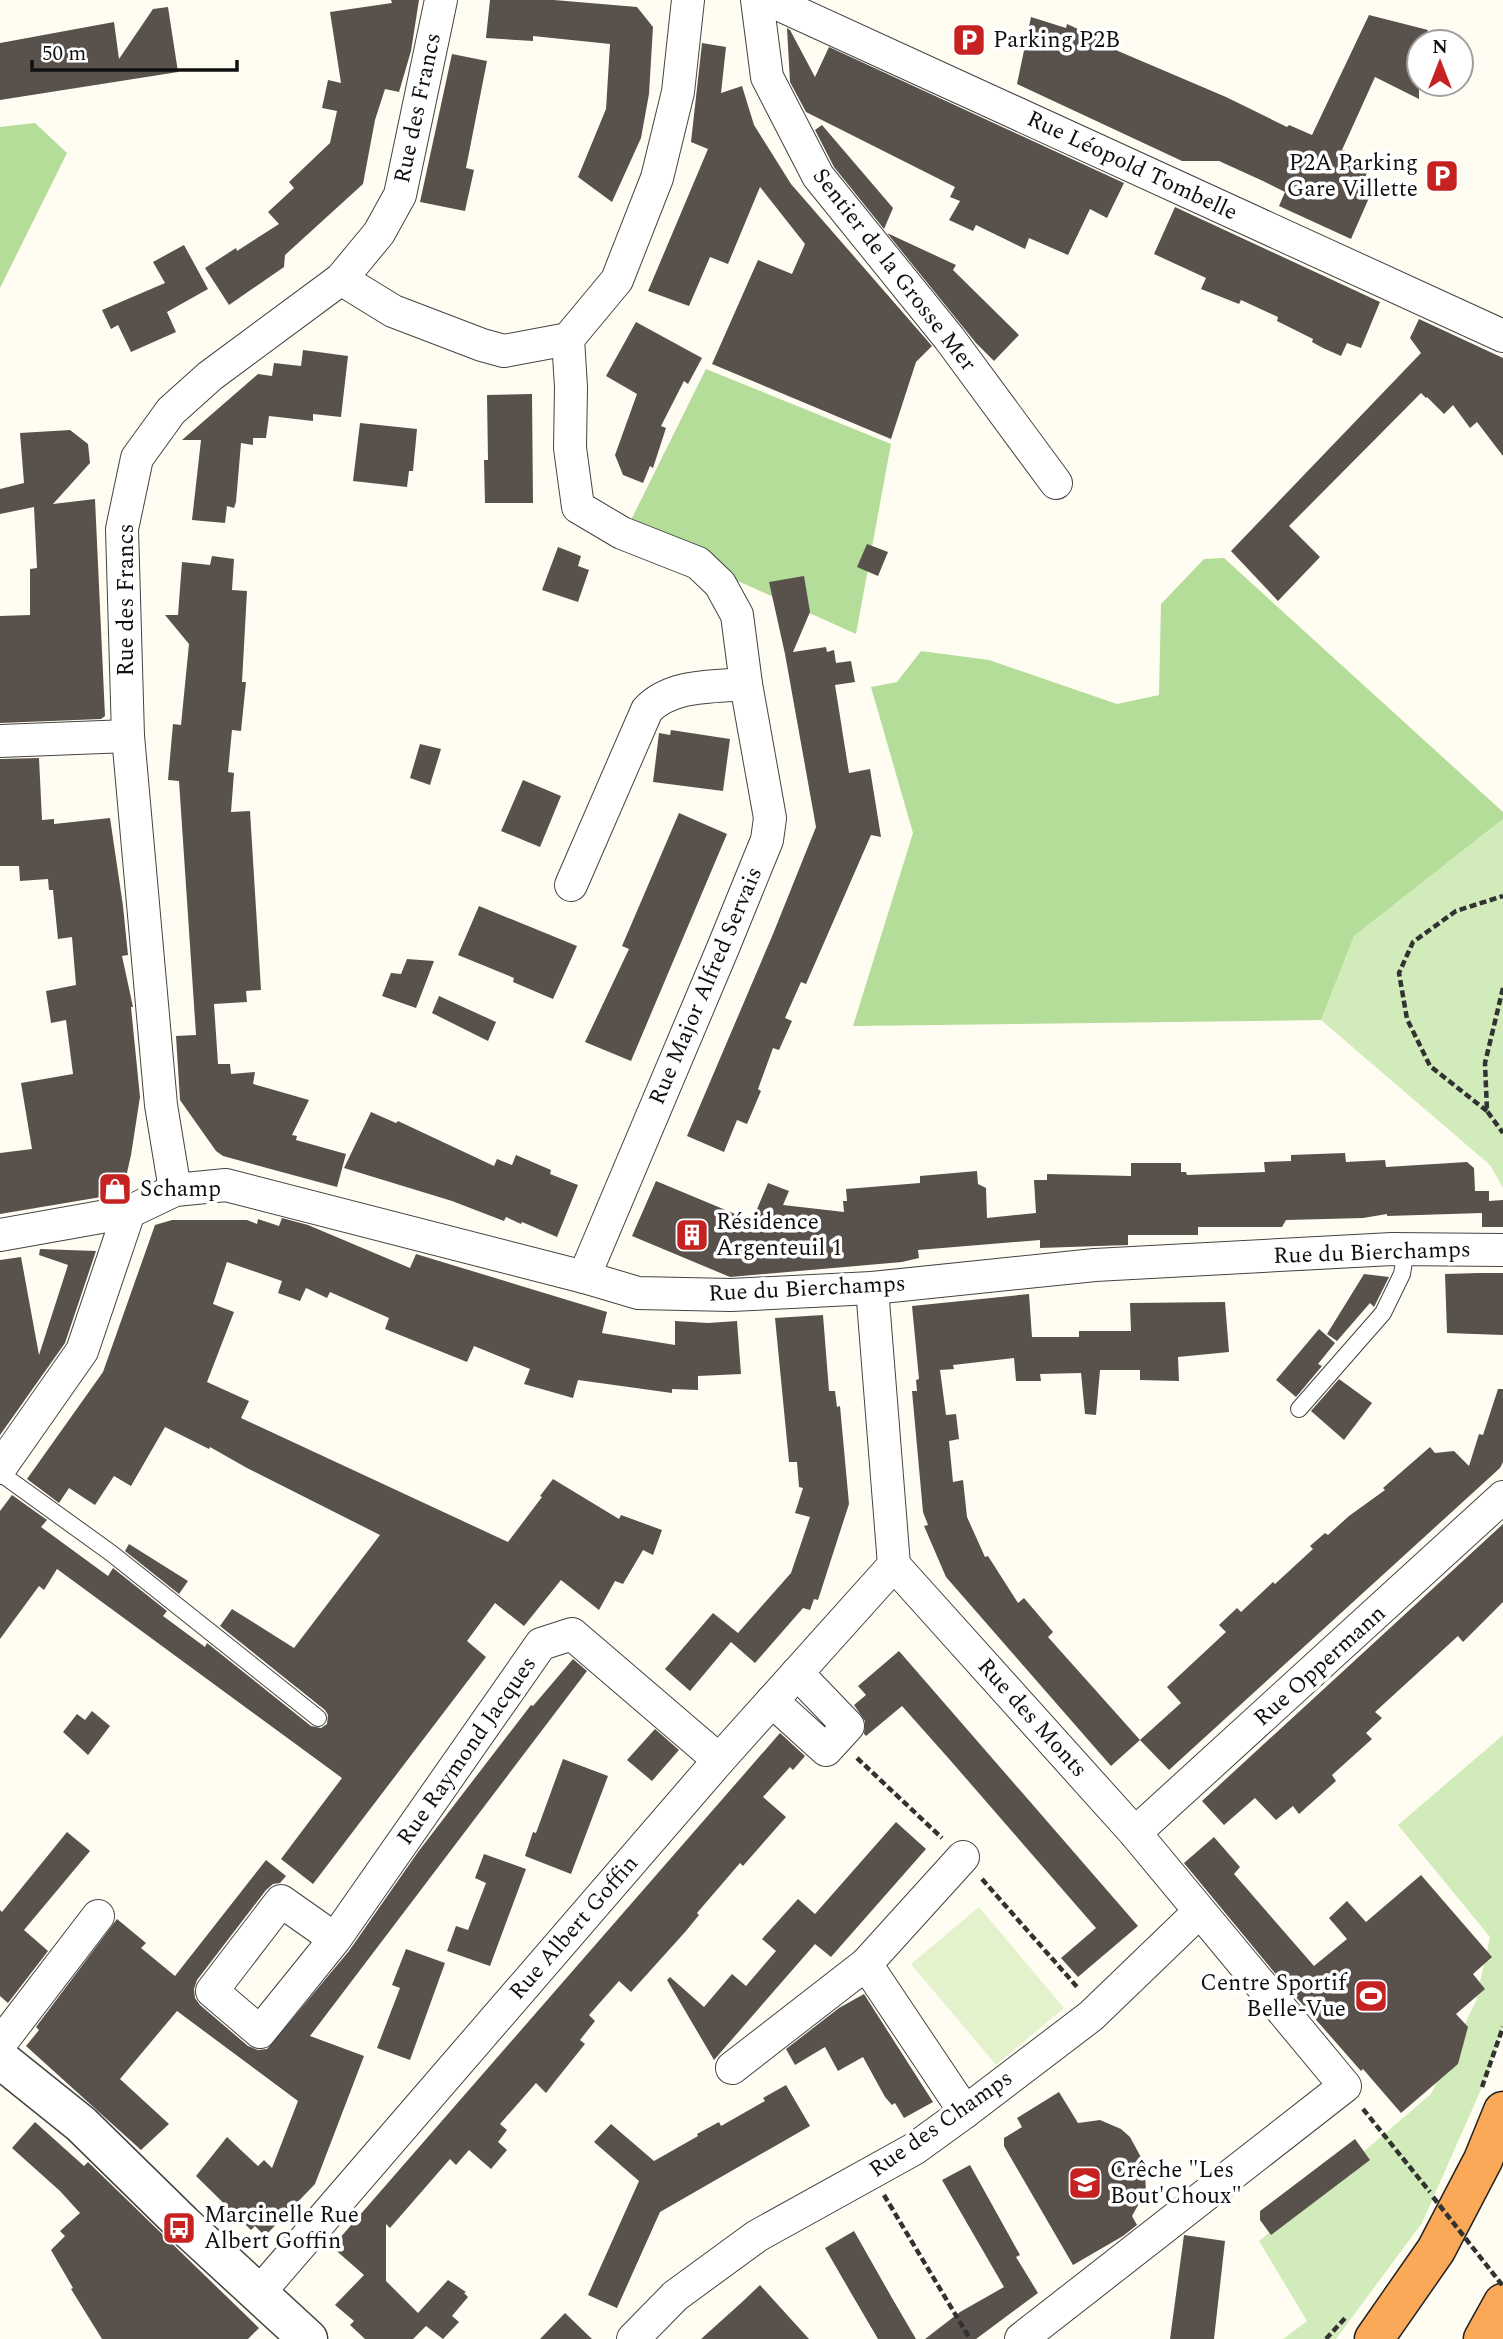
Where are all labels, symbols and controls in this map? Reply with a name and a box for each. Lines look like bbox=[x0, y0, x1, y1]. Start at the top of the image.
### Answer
parking icon: Parking P2B bbox=[950, 21, 988, 59]
place label: Parking P2B bbox=[993, 23, 1120, 58]
scale bar bbox=[32, 28, 236, 72]
north arrow bbox=[1405, 28, 1475, 98]
street label: Rue des Francs bbox=[385, 30, 451, 186]
text: N bbox=[1432, 33, 1448, 62]
text: 50 m bbox=[42, 38, 86, 70]
street label: Rue Léopold Tombelle bbox=[1021, 102, 1243, 230]
place label: P2A Parking Gare Villette bbox=[1287, 146, 1418, 207]
parking icon: P2A Parking Gare Villette bbox=[1423, 157, 1461, 195]
street label: Sentier de la Grosse Mer bbox=[803, 161, 985, 379]
street label: Rue des Francs bbox=[109, 523, 144, 677]
street label: Rue Major Alfred Servais bbox=[640, 861, 772, 1111]
shop icon: Schamp bbox=[96, 1170, 134, 1208]
place label: Schamp bbox=[140, 1172, 221, 1207]
place label: Résidence Argenteuil 1 bbox=[716, 1205, 843, 1266]
building icon: Résidence Argenteuil 1 bbox=[673, 1216, 711, 1254]
street label: Rue du Bierchamps bbox=[1273, 1232, 1471, 1274]
street label: Rue du Bierchamps bbox=[708, 1266, 906, 1312]
street label: Rue Oppermann bbox=[1246, 1597, 1394, 1735]
street label: Rue Raymond Jacques bbox=[388, 1649, 546, 1853]
street label: Rue des Monts bbox=[969, 1650, 1095, 1786]
street label: Rue Albert Goffin bbox=[501, 1848, 647, 2008]
place label: Centre Sportif Belle-Vue bbox=[1200, 1966, 1348, 2027]
sports icon: Centre Sportif Belle-Vue bbox=[1352, 1977, 1390, 2015]
street label: Rue des Champs bbox=[862, 2061, 1020, 2187]
place label: Crêche "Les Bout'Choux" bbox=[1110, 2153, 1242, 2214]
school or university icon: Crêche "Les Bout'Choux" bbox=[1066, 2164, 1104, 2202]
place label: Marcinelle Rue Albert Goffin bbox=[204, 2198, 359, 2259]
bus stop icon: Marcinelle Rue Albert Goffin bbox=[160, 2209, 198, 2247]

